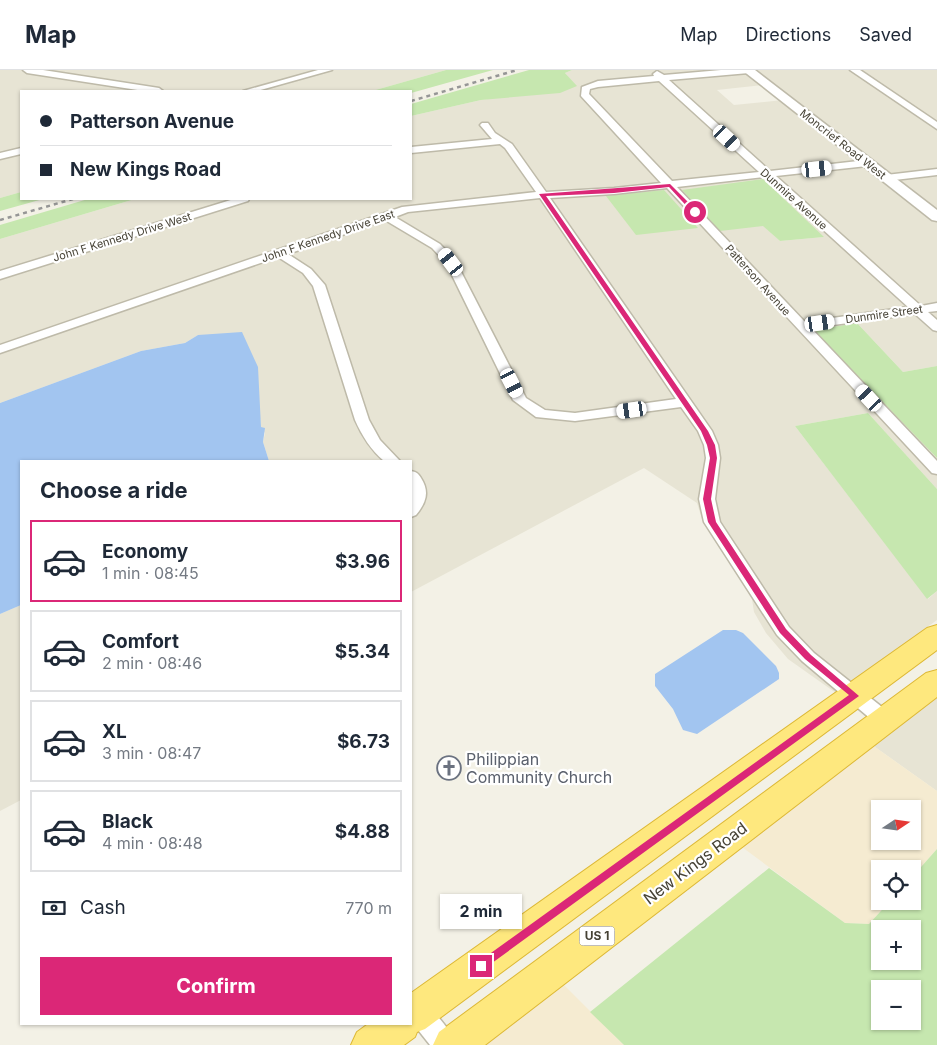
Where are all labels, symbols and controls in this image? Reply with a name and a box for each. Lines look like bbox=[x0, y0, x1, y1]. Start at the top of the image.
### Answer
text: Map bbox=[25, 20, 76, 49]
text: Map bbox=[680, 24, 718, 45]
text: Directions bbox=[746, 24, 831, 45]
text: Saved bbox=[859, 24, 912, 45]
street label: Moncrief Road West bbox=[797, 106, 889, 182]
text: Patterson Avenue bbox=[70, 110, 234, 133]
car bbox=[710, 122, 743, 154]
text: New Kings Road bbox=[70, 158, 221, 181]
car bbox=[801, 160, 832, 178]
street label: Dunmire Avenue bbox=[758, 165, 830, 233]
route start bbox=[684, 201, 706, 223]
street label: John F Kennedy Drive East bbox=[260, 206, 397, 265]
street label: John F Kennedy Drive West bbox=[51, 209, 193, 265]
street label: Patterson Avenue bbox=[722, 241, 794, 319]
car bbox=[435, 246, 466, 278]
street label: Dunmire Street bbox=[845, 302, 924, 326]
car bbox=[804, 313, 835, 333]
car bbox=[498, 366, 525, 400]
car bbox=[853, 382, 884, 414]
car bbox=[616, 400, 647, 420]
text: Choose a ride bbox=[40, 477, 188, 503]
icon: car bbox=[42, 539, 87, 584]
text: Economy bbox=[102, 540, 188, 563]
text: $3.96 bbox=[335, 550, 390, 573]
text: 1 min · 08:45 bbox=[102, 563, 199, 583]
icon: car bbox=[42, 629, 87, 674]
text: Comfort bbox=[102, 630, 179, 653]
text: $5.34 bbox=[335, 640, 390, 663]
text: 2 min · 08:46 bbox=[102, 653, 202, 673]
icon: car bbox=[42, 719, 87, 764]
text: XL bbox=[102, 720, 127, 743]
text: $6.73 bbox=[337, 730, 390, 753]
text: 3 min · 08:47 bbox=[102, 743, 201, 763]
place label: Philippian Community Church bbox=[466, 749, 612, 787]
church icon: Philippian Community Church bbox=[436, 755, 462, 781]
north arrow bbox=[871, 800, 921, 850]
map controls bbox=[871, 800, 921, 1030]
icon: car bbox=[42, 809, 87, 854]
text: Black bbox=[102, 810, 153, 833]
street label: New Kings Road bbox=[639, 818, 751, 908]
text: $4.88 bbox=[335, 820, 390, 843]
text: 4 min · 08:48 bbox=[102, 833, 203, 853]
button: locate bbox=[871, 860, 921, 910]
icon: cash bbox=[40, 894, 68, 922]
callout: 2 min bbox=[440, 894, 522, 928]
text: Cash bbox=[80, 896, 126, 919]
text: 770 m bbox=[345, 898, 392, 918]
text: 2 min bbox=[460, 901, 502, 921]
button: + bbox=[871, 920, 921, 970]
road number: US 1 bbox=[580, 926, 614, 946]
route end bbox=[470, 955, 492, 977]
button: Confirm bbox=[40, 957, 392, 1015]
button: − bbox=[871, 980, 921, 1030]

